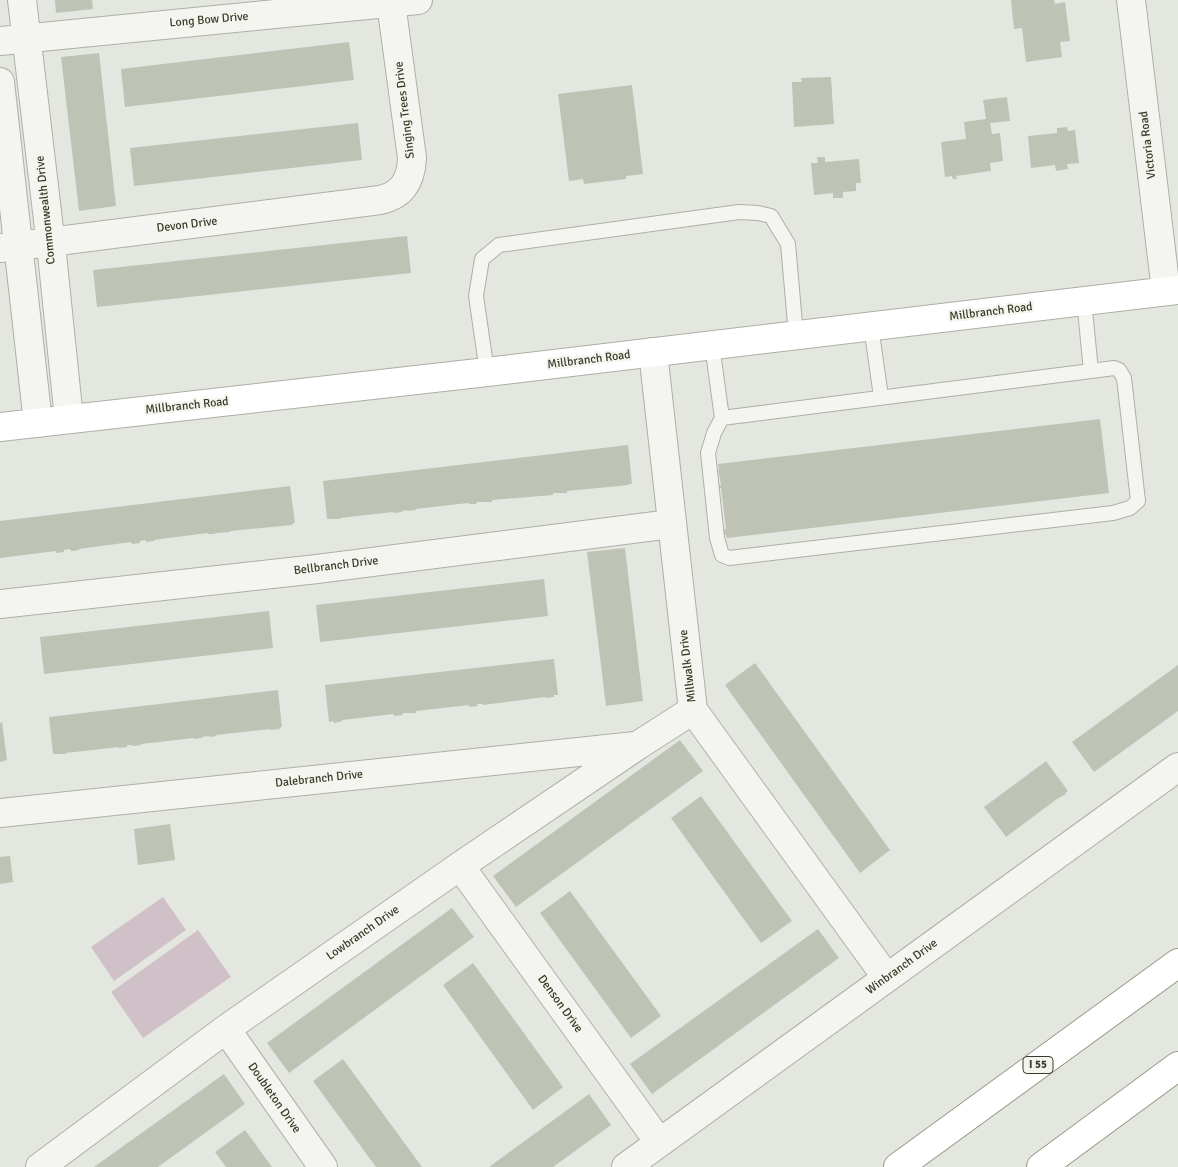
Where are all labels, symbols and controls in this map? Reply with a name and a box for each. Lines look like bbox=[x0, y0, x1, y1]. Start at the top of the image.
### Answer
street label: Long Bow Drive bbox=[169, 9, 249, 31]
street label: Singing Trees Drive bbox=[392, 61, 418, 159]
street label: Victoria Road bbox=[1137, 110, 1159, 180]
street label: Commonwealth Drive bbox=[33, 155, 59, 265]
street label: Devon Drive bbox=[156, 214, 218, 236]
street label: Millbranch Road bbox=[949, 300, 1033, 324]
street label: Millbranch Road bbox=[547, 348, 631, 372]
street label: Millbranch Road bbox=[145, 394, 229, 418]
street label: Bellbranch Drive bbox=[293, 554, 379, 578]
street label: Millwalk Drive bbox=[676, 629, 700, 703]
street label: Dalebranch Drive bbox=[274, 767, 364, 791]
street label: Lowbranch Drive bbox=[324, 903, 402, 963]
street label: Winbranch Drive bbox=[863, 936, 941, 998]
street label: Denson Drive bbox=[534, 972, 586, 1036]
road number: I 55 bbox=[1023, 1056, 1053, 1074]
street label: Doubleton Drive bbox=[244, 1060, 304, 1136]

